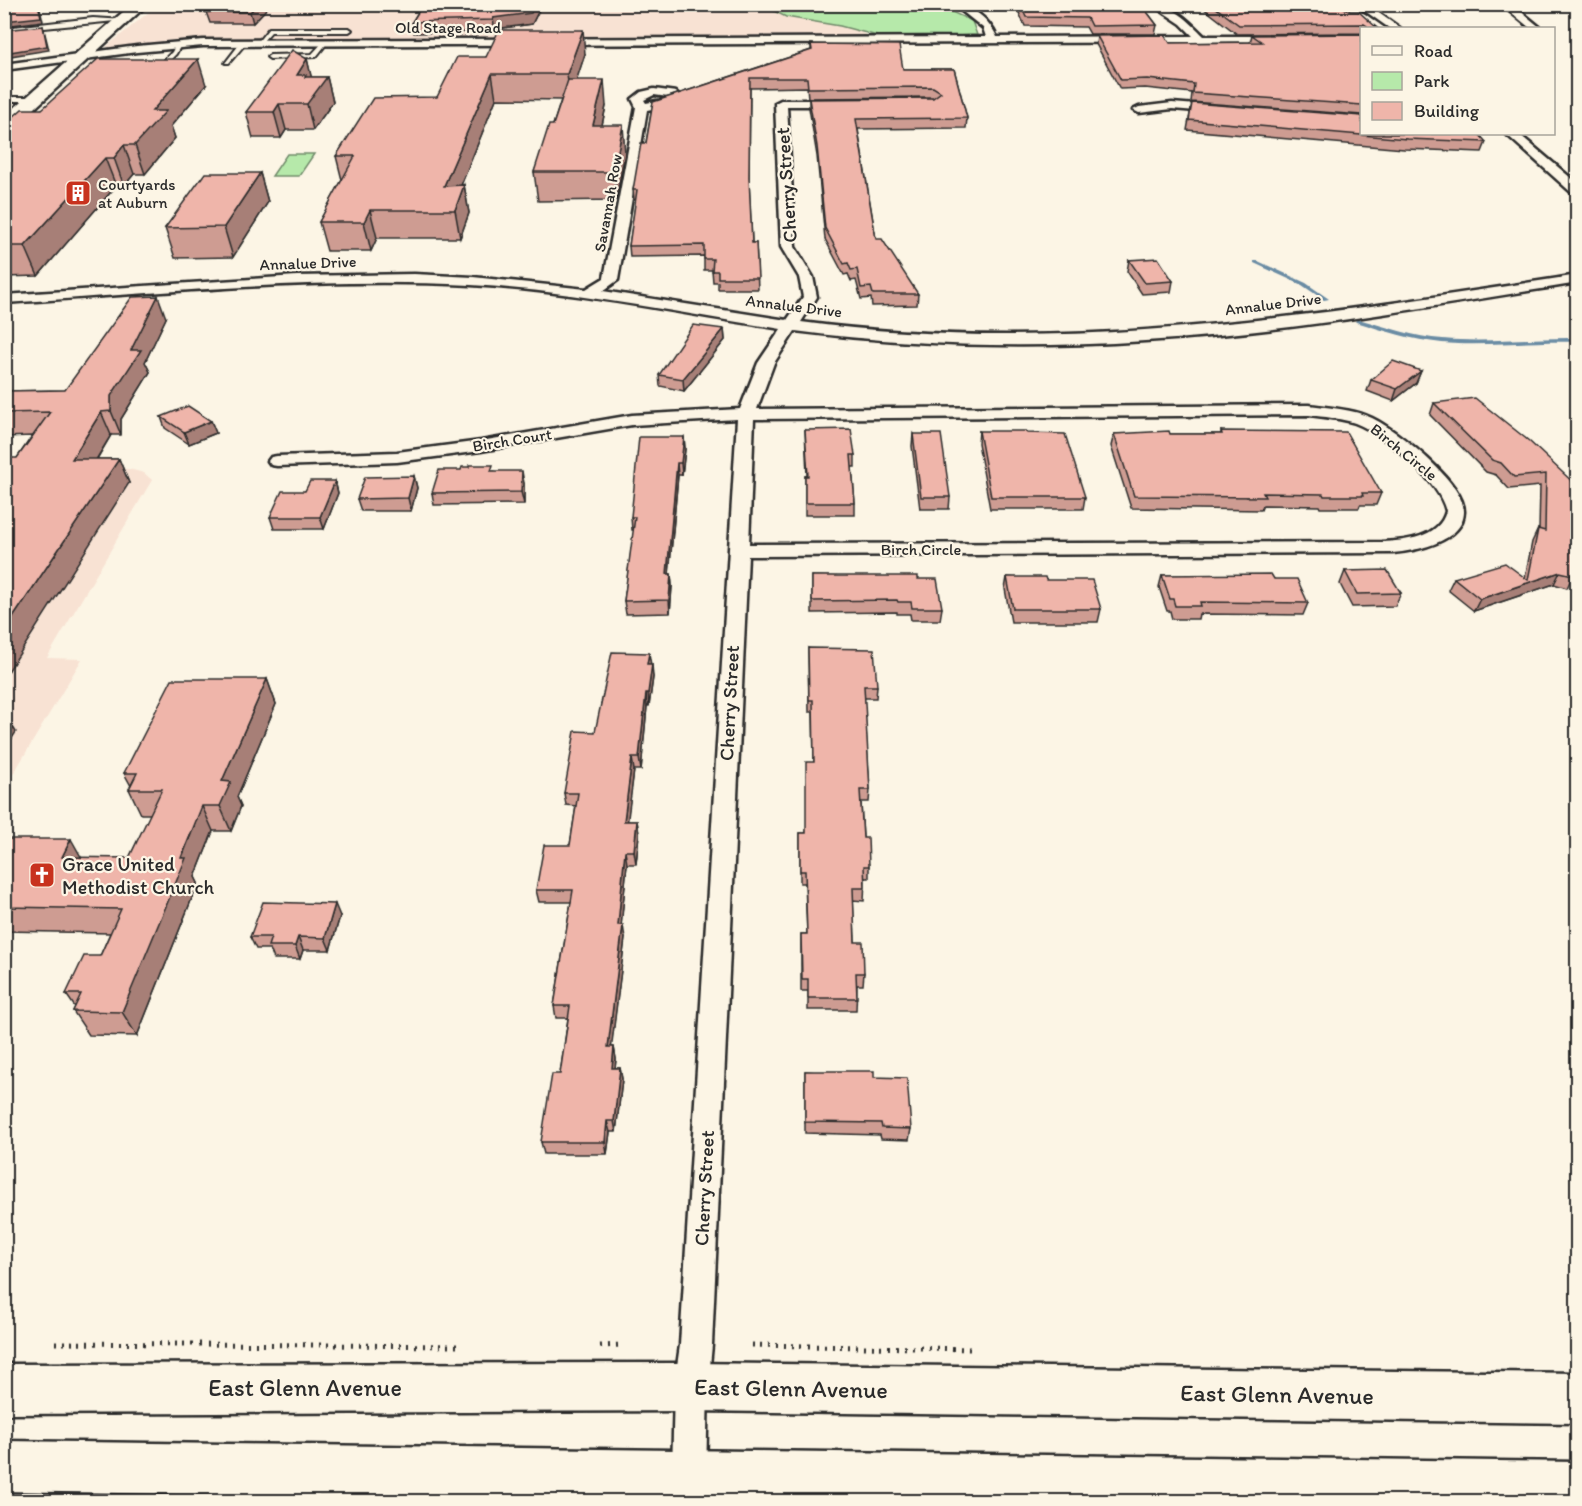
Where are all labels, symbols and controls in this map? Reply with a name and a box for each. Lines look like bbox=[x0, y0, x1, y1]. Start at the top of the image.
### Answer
street label: Old Stage Road bbox=[395, 18, 501, 37]
legend bbox=[1360, 27, 1555, 135]
text: Road bbox=[1414, 40, 1453, 62]
text: Park bbox=[1414, 70, 1449, 92]
text: Building bbox=[1414, 100, 1480, 122]
street label: Cherry Street bbox=[770, 126, 802, 244]
street label: Savannah Row bbox=[590, 152, 626, 254]
place label: Courtyards at Auburn bbox=[98, 175, 176, 212]
building icon: Courtyards at Auburn bbox=[63, 178, 93, 208]
street label: Annalue Drive bbox=[259, 252, 357, 274]
street label: Annalue Drive bbox=[1224, 289, 1322, 319]
street label: Annalue Drive bbox=[745, 291, 843, 321]
street label: Birch Circle bbox=[1367, 419, 1441, 485]
street label: Birch Court bbox=[471, 424, 553, 456]
street label: Birch Circle bbox=[881, 540, 962, 559]
street label: Cherry Street bbox=[714, 645, 744, 761]
place label: Grace United Methodist Church bbox=[62, 852, 215, 899]
church icon: Grace United Methodist Church bbox=[27, 860, 57, 890]
street label: Cherry Street bbox=[689, 1130, 719, 1246]
street label: East Glenn Avenue bbox=[694, 1372, 888, 1404]
street label: East Glenn Avenue bbox=[208, 1373, 402, 1402]
street label: East Glenn Avenue bbox=[1180, 1378, 1374, 1410]

